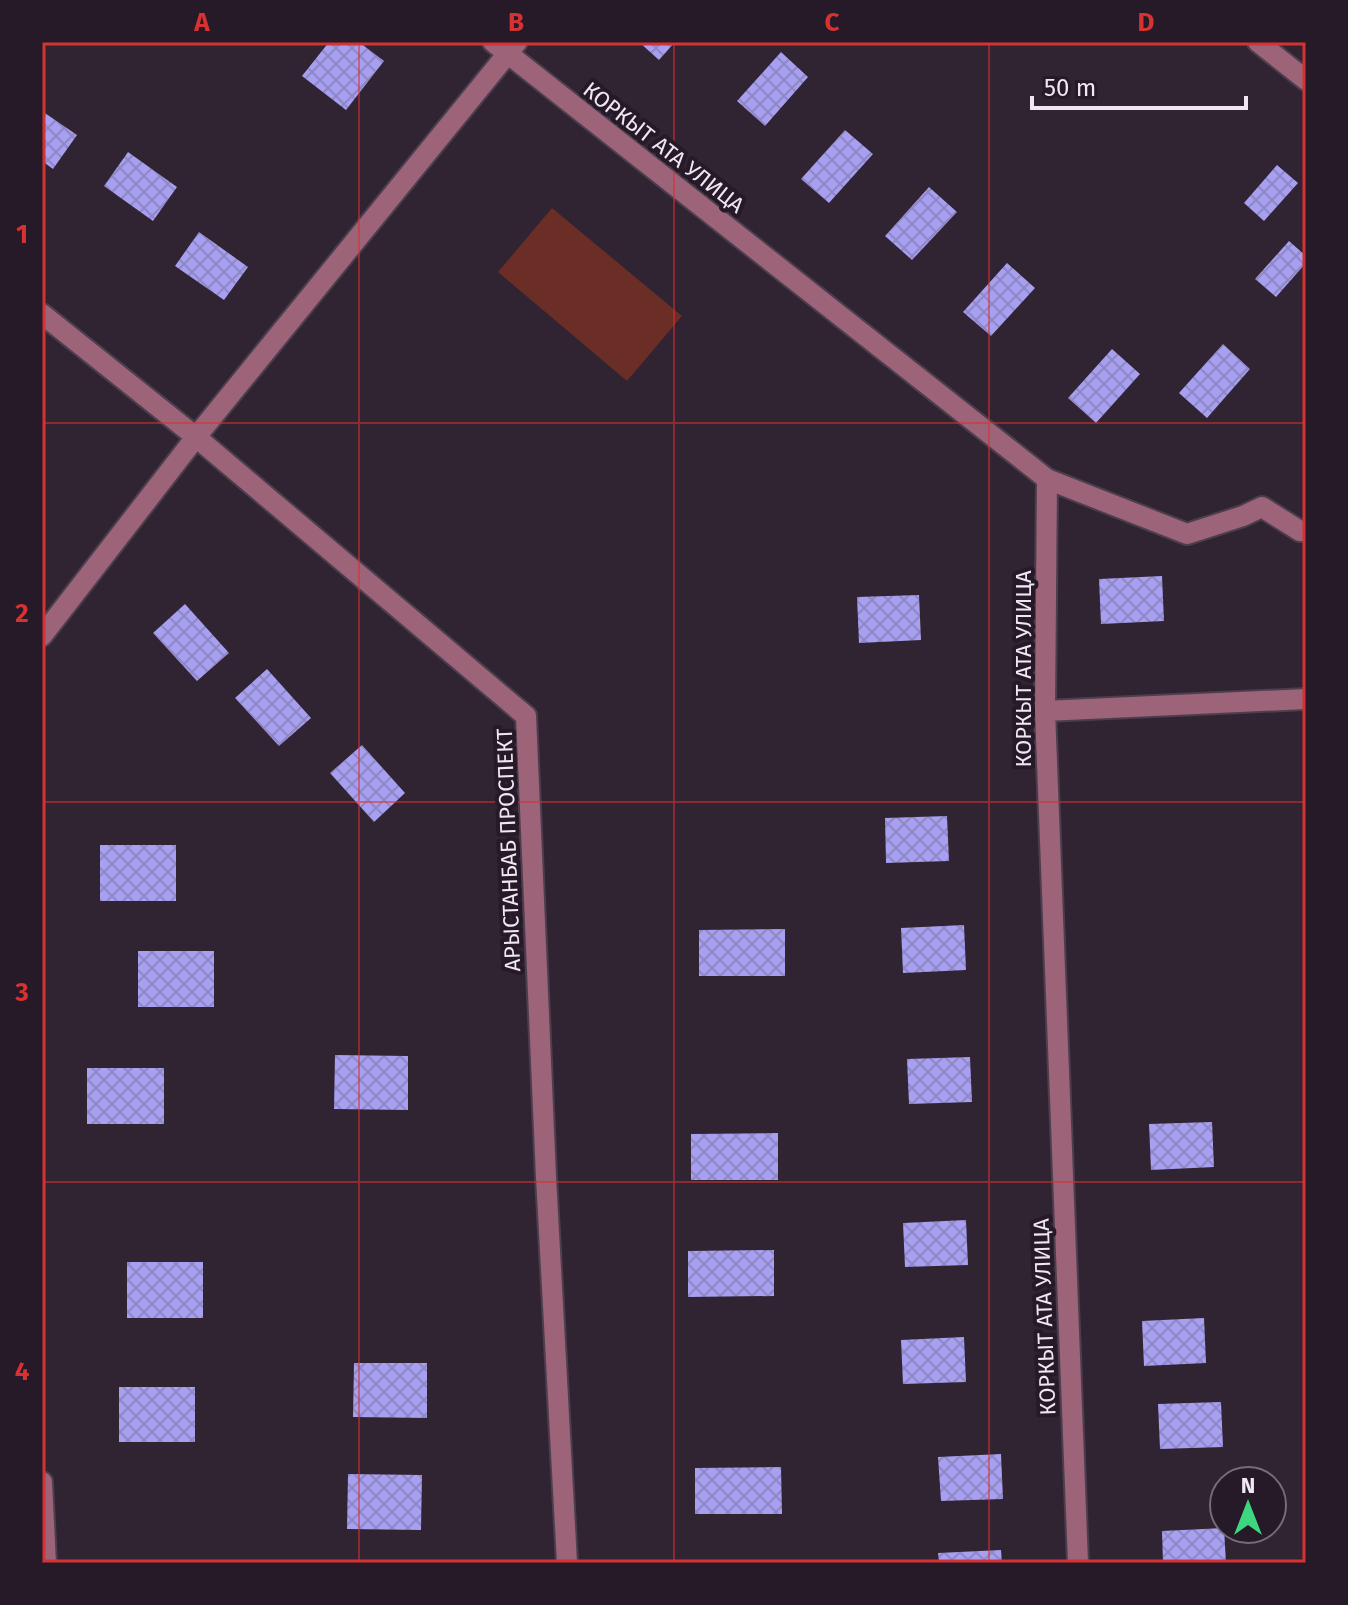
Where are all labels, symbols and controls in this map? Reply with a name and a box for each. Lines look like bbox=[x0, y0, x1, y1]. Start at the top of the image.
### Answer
text: A bbox=[193, 7, 210, 38]
text: B bbox=[508, 7, 524, 38]
text: C bbox=[825, 7, 840, 38]
text: D bbox=[1138, 7, 1155, 38]
scale bar bbox=[1032, 60, 1246, 110]
text: 50 m bbox=[1044, 74, 1096, 102]
street label: КОРКЫТ АТА УЛИЦА bbox=[578, 76, 750, 219]
text: 1 bbox=[16, 219, 28, 250]
street label: КОРКЫТ АТА УЛИЦА bbox=[1010, 570, 1037, 768]
text: 2 bbox=[15, 598, 29, 629]
street label: АРЫСТАНБАБ ПРОСПЕКТ bbox=[491, 727, 526, 972]
text: 3 bbox=[14, 977, 29, 1008]
street label: КОРКЫТ АТА УЛИЦА bbox=[1028, 1218, 1061, 1416]
text: 4 bbox=[15, 1356, 30, 1387]
north arrow bbox=[1208, 1465, 1288, 1545]
text: N bbox=[1241, 1472, 1255, 1499]

